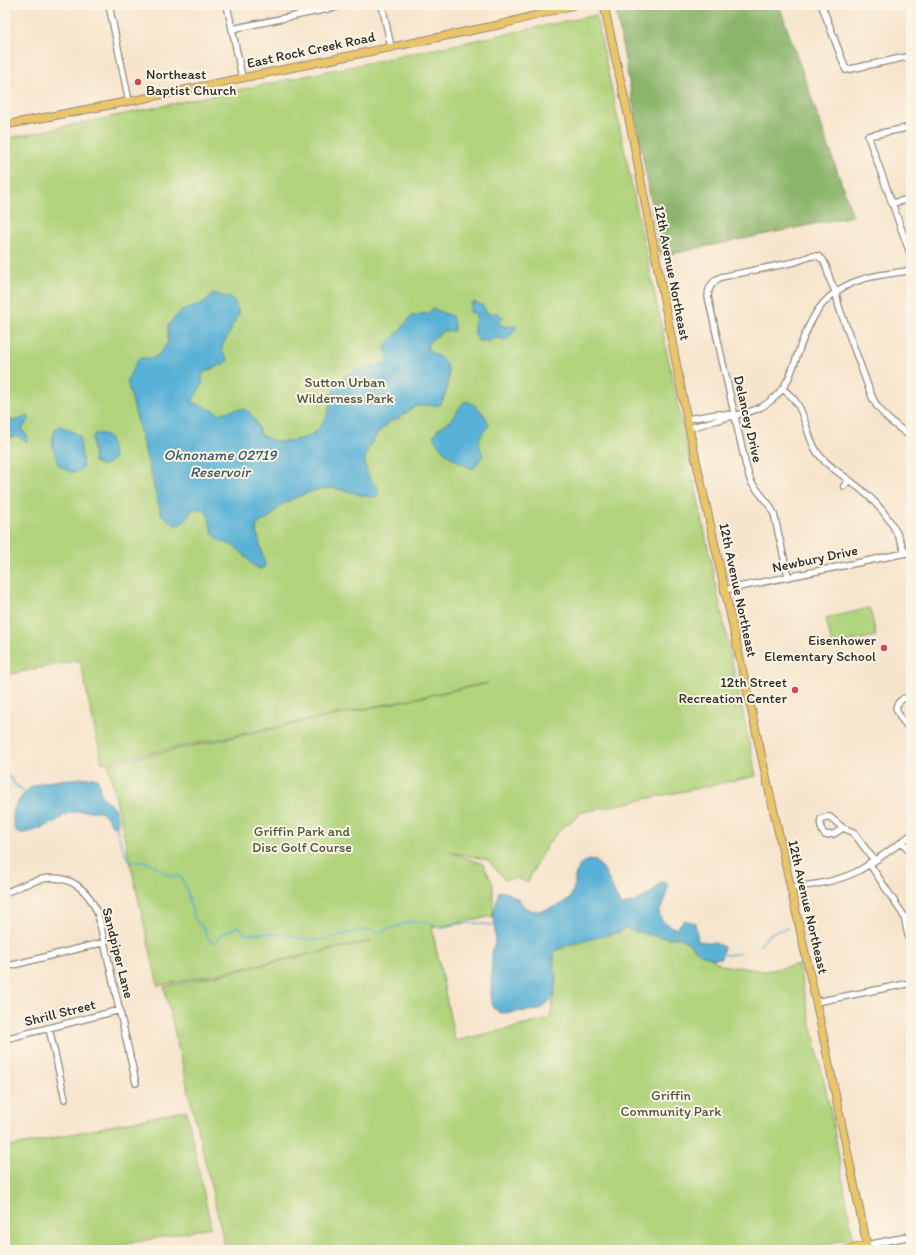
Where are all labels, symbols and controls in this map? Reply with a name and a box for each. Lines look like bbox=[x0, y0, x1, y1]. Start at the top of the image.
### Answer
street label: East Rock Creek Road bbox=[245, 28, 377, 72]
place label: Northeast Baptist Church bbox=[146, 66, 237, 99]
marker: Northeast Baptist Church bbox=[133, 77, 143, 87]
street label: 12th Avenue Northeast bbox=[651, 204, 693, 342]
park label: Sutton Urban Wilderness Park bbox=[296, 374, 394, 407]
street label: Delancey Drive bbox=[730, 374, 766, 464]
water label: Oknoname 02719 Reservoir bbox=[164, 446, 278, 481]
street label: 12th Avenue Northeast bbox=[715, 521, 761, 659]
street label: Newbury Drive bbox=[771, 542, 860, 576]
place label: Eisenhower Elementary School bbox=[764, 632, 877, 665]
marker: Eisenhower Elementary School bbox=[879, 643, 889, 653]
place label: 12th Street Recreation Center bbox=[678, 674, 787, 707]
marker: 12th Street Recreation Center bbox=[790, 685, 800, 695]
park label: Griffin Park and Disc Golf Course bbox=[252, 823, 352, 856]
street label: 12th Avenue Northeast bbox=[784, 838, 832, 976]
street label: Sandpiper Lane bbox=[98, 906, 138, 1001]
street label: Shrill Street bbox=[23, 996, 97, 1030]
park label: Griffin Community Park bbox=[621, 1087, 722, 1120]

